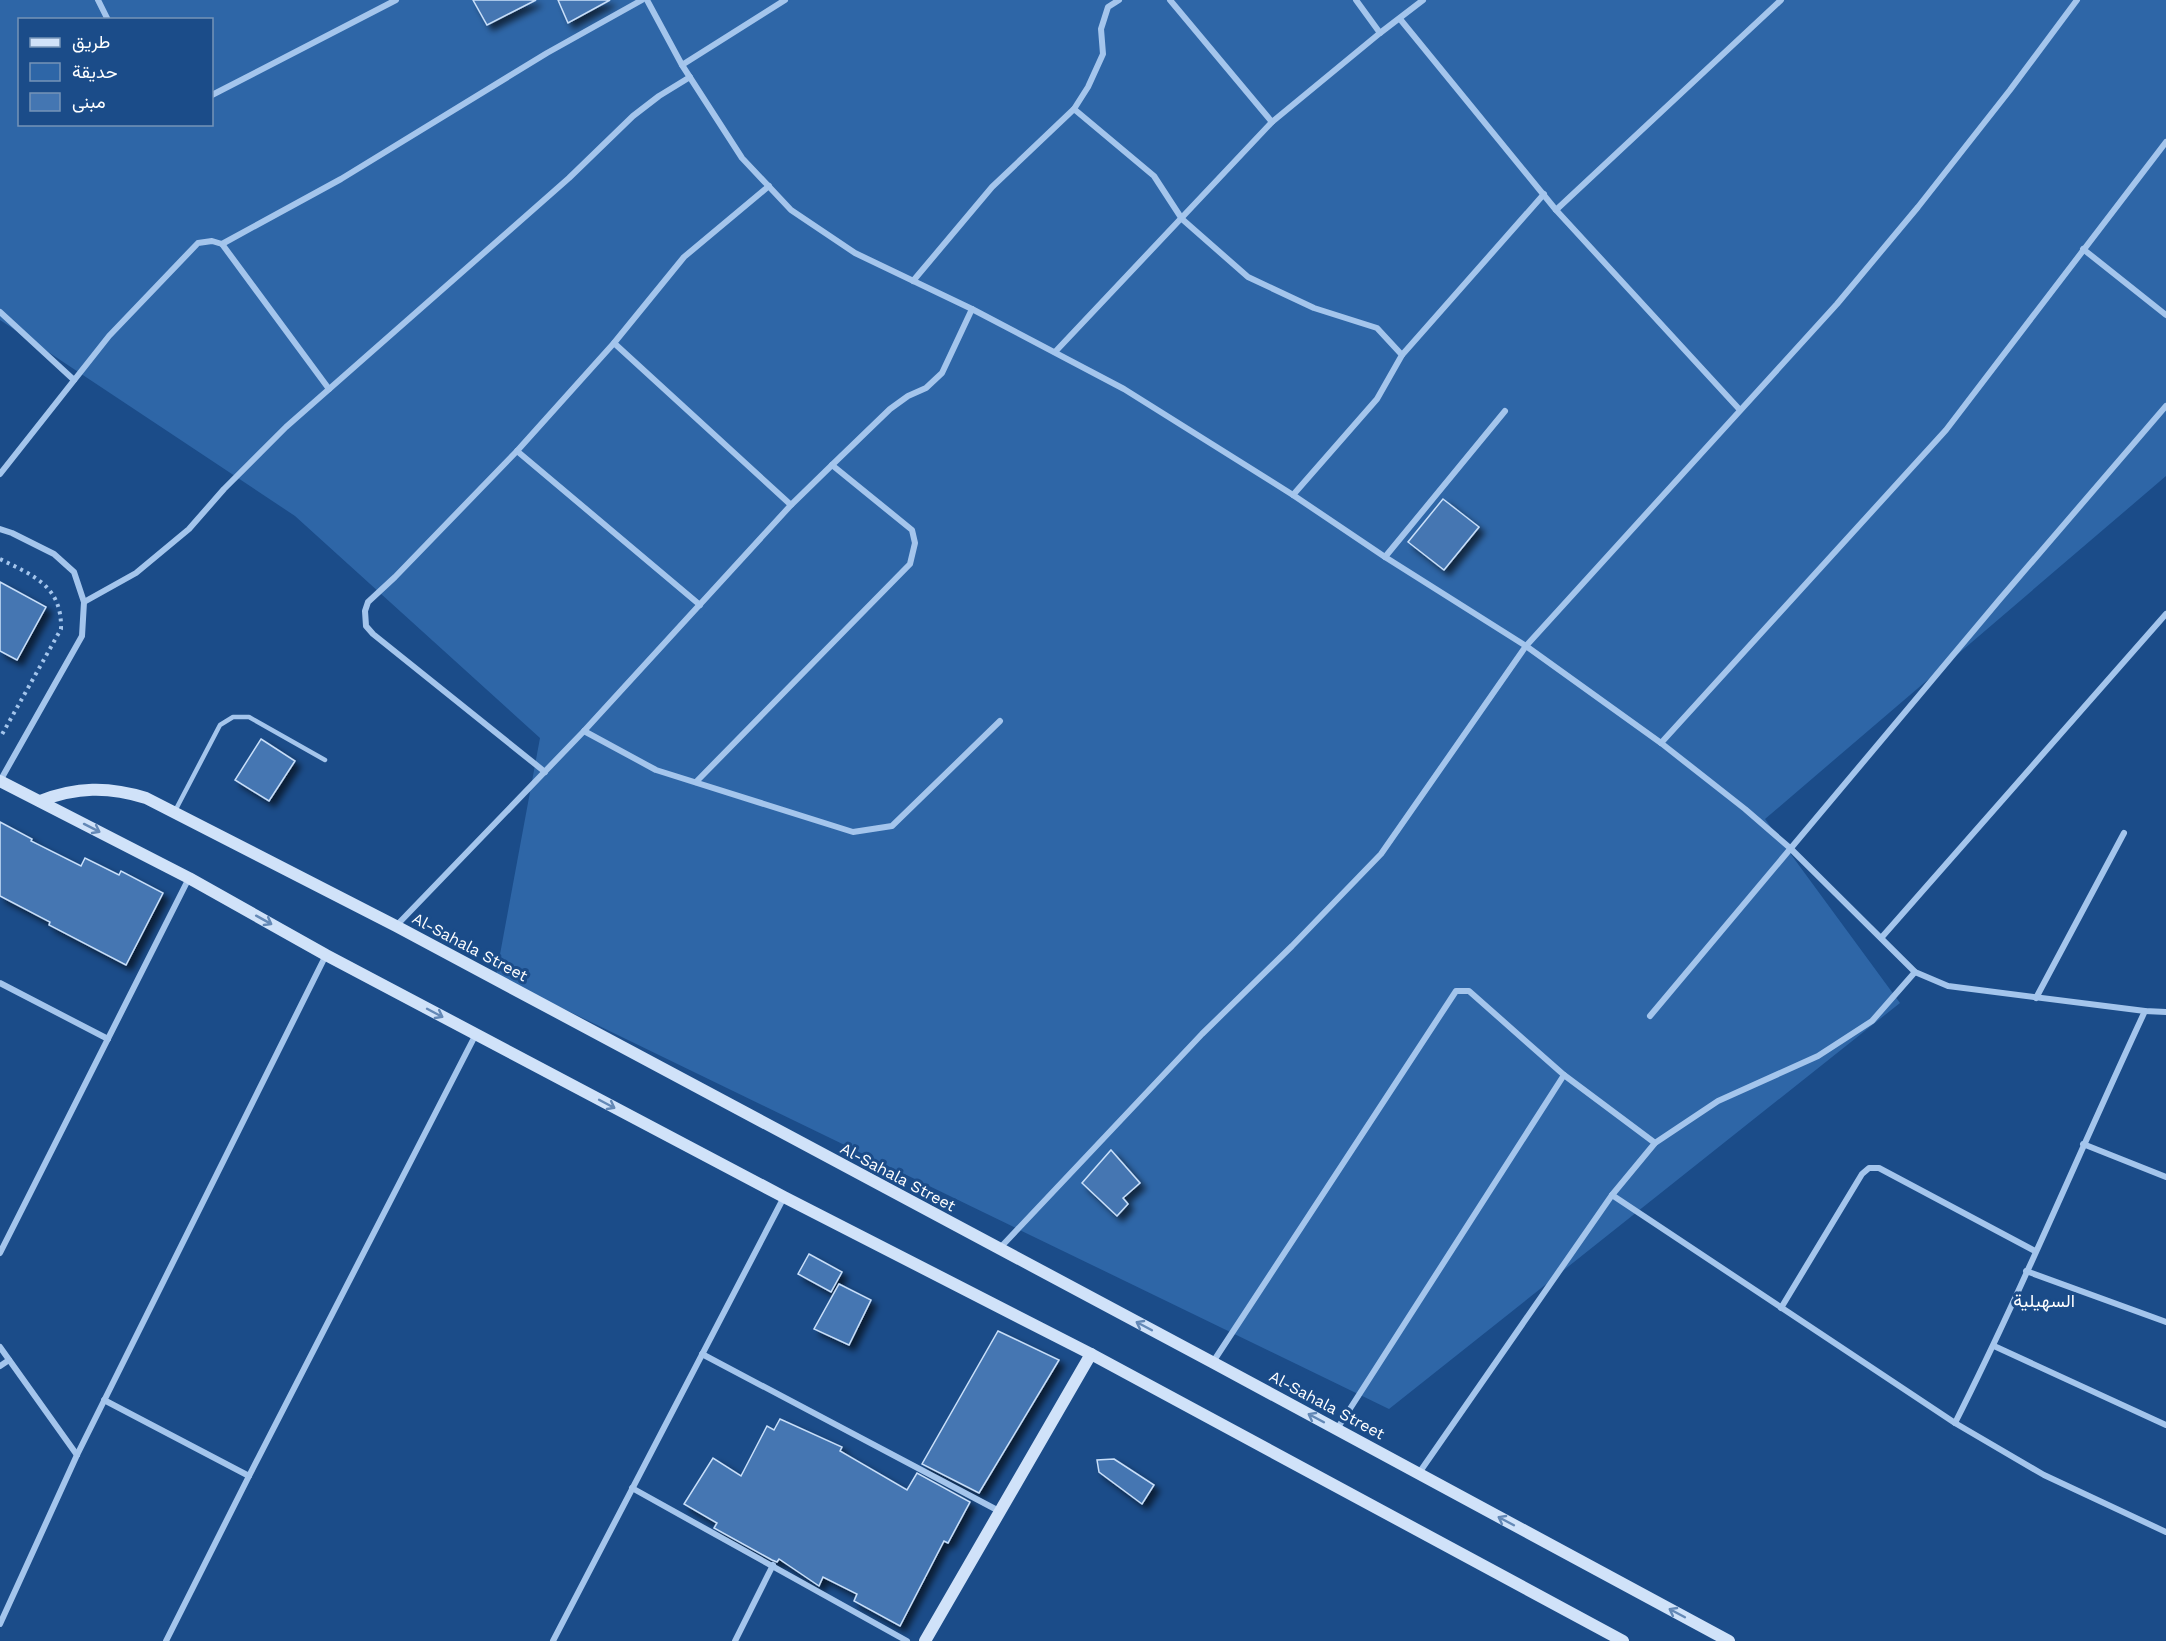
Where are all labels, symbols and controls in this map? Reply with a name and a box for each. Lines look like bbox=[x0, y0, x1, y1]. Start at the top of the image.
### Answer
legend bbox=[18, 18, 213, 126]
text: طريق bbox=[72, 31, 110, 53]
text: حديقة bbox=[72, 61, 118, 82]
text: مبنى bbox=[72, 91, 106, 113]
one-way arrow bbox=[82, 823, 100, 834]
street label: Al-Sahala Street bbox=[409, 909, 531, 986]
one-way arrow bbox=[254, 915, 272, 926]
one-way arrow bbox=[426, 1007, 443, 1019]
one-way arrow bbox=[598, 1099, 616, 1110]
street label: Al-Sahala Street bbox=[837, 1139, 959, 1216]
district label: السهيلية bbox=[2013, 1290, 2075, 1312]
one-way arrow bbox=[1135, 1320, 1153, 1331]
street label: Al-Sahala Street bbox=[1266, 1367, 1388, 1444]
one-way arrow bbox=[1307, 1412, 1325, 1423]
one-way arrow bbox=[1497, 1514, 1515, 1526]
one-way arrow bbox=[1669, 1607, 1686, 1619]

